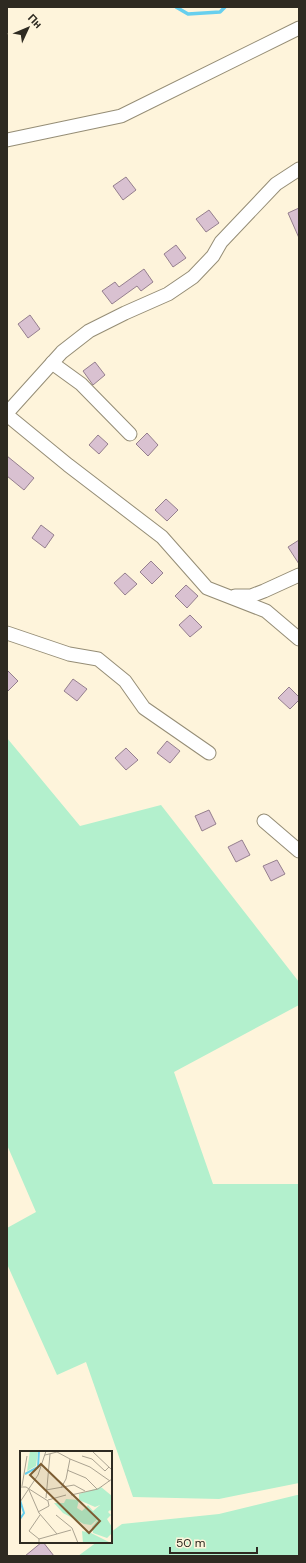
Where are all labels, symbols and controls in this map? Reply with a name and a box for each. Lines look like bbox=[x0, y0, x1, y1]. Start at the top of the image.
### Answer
north arrow bbox=[8, 8, 48, 48]
text: Пн bbox=[25, 11, 45, 31]
inset map bbox=[20, 1451, 112, 1543]
scale bar bbox=[170, 1529, 257, 1555]
text: 50 m bbox=[176, 1535, 205, 1551]

